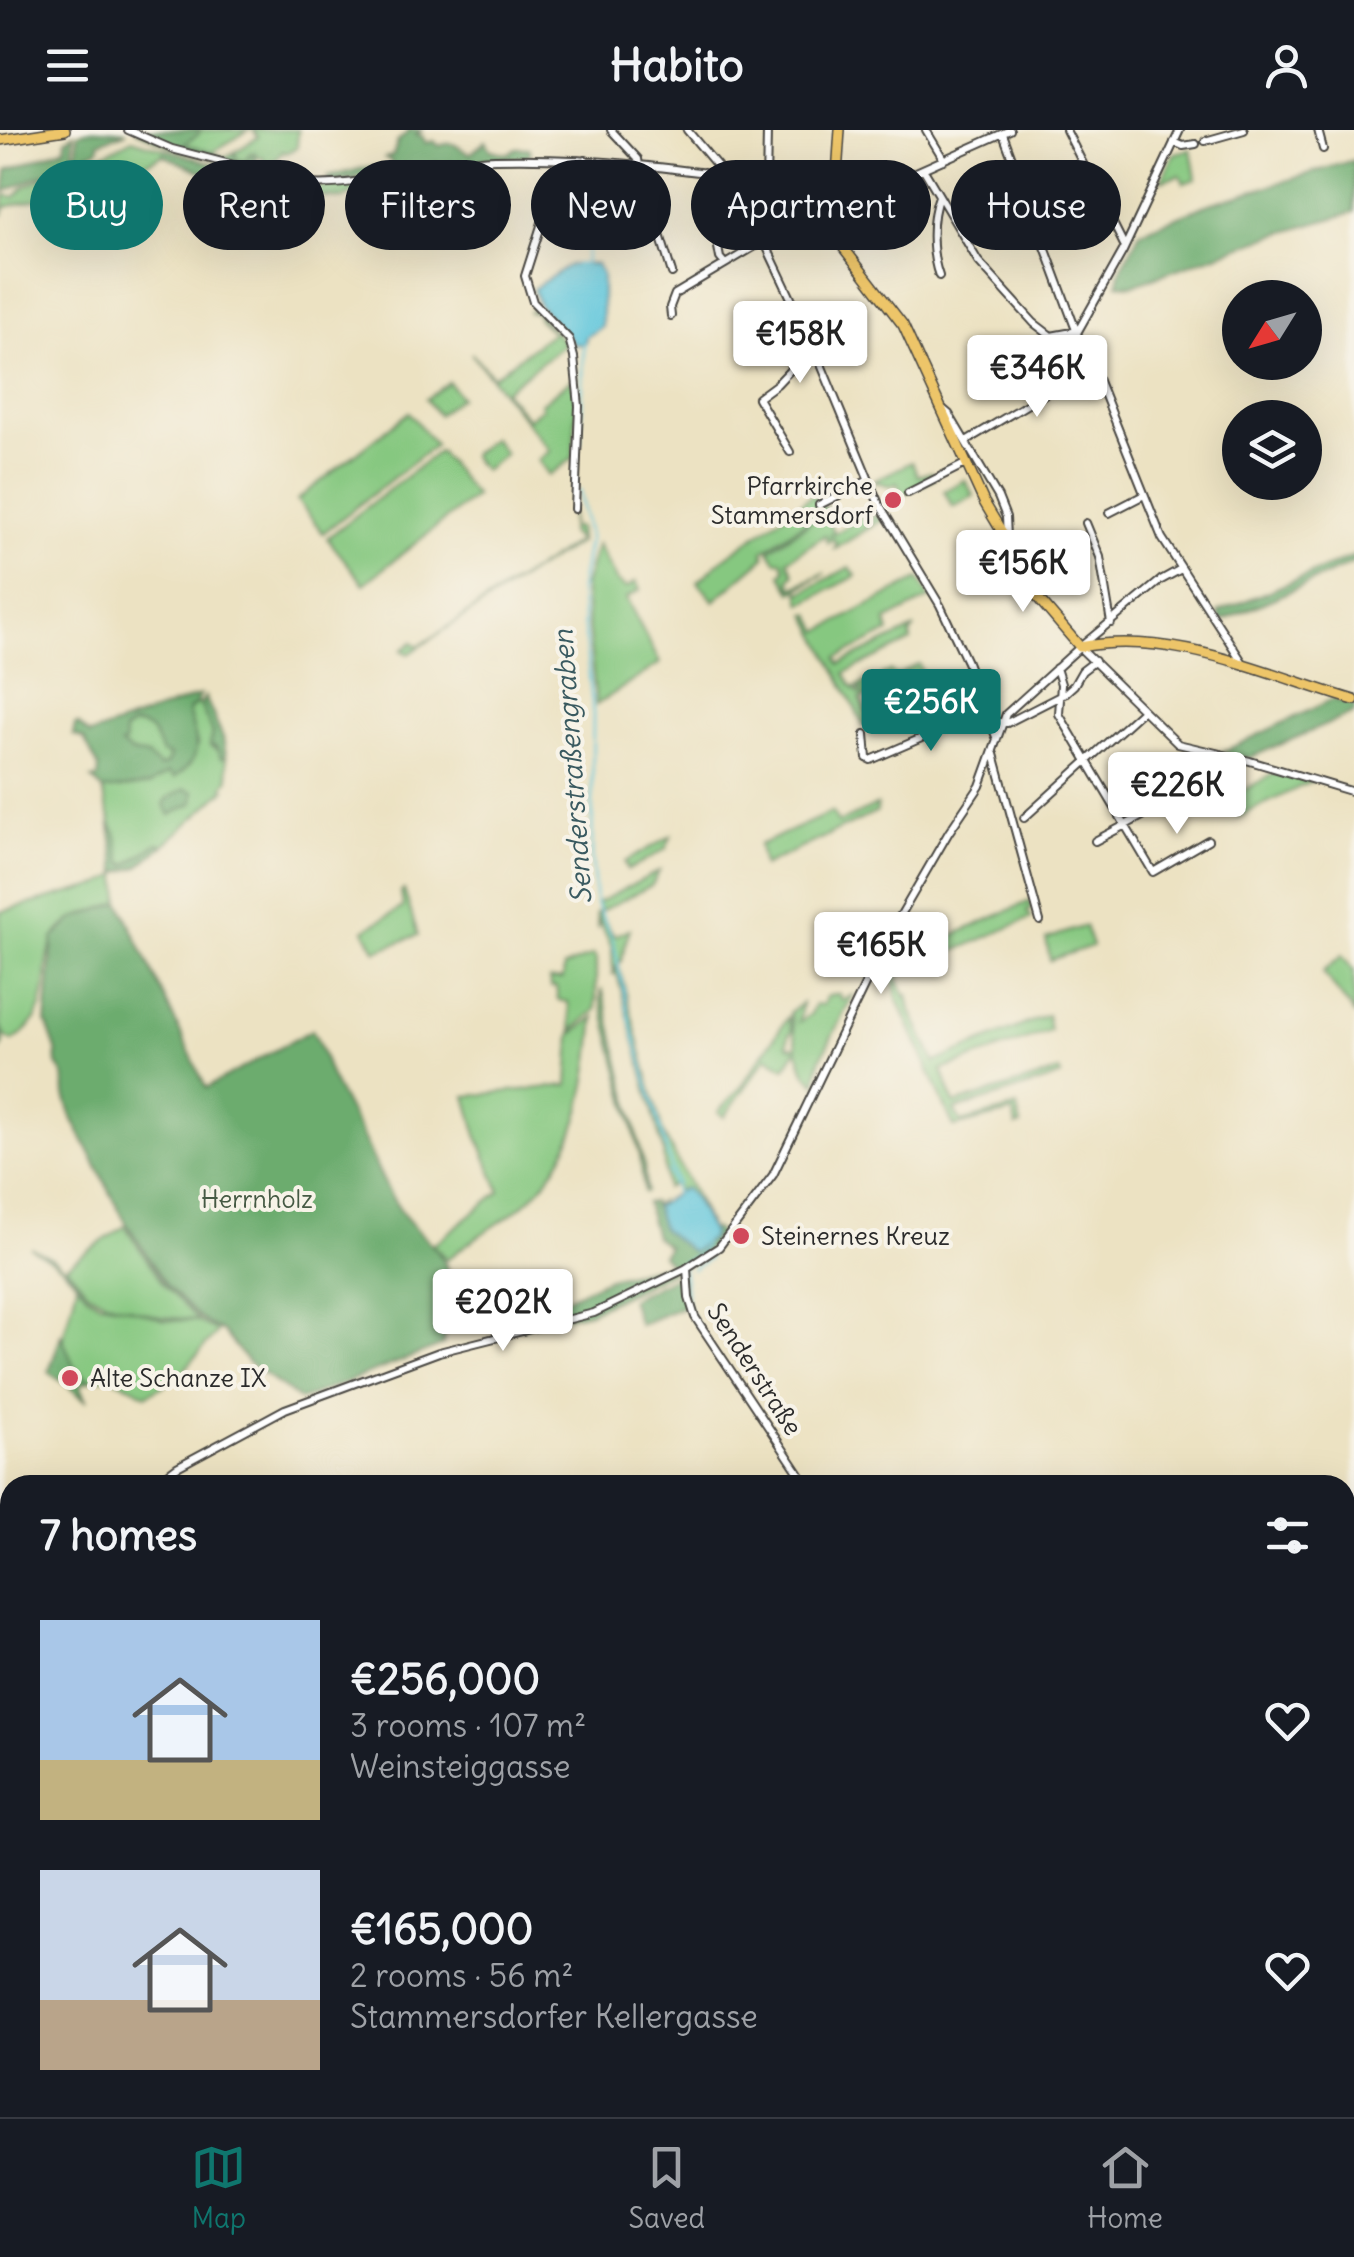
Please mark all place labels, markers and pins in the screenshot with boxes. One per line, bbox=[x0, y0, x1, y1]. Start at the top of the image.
pin: €158K bbox=[730, 301, 870, 386]
pin: €346K bbox=[967, 335, 1107, 420]
place label: Pfarrkirche Stammersdorf bbox=[711, 470, 874, 531]
marker: Pfarrkirche Stammersdorf bbox=[882, 489, 904, 511]
pin: €156K bbox=[953, 530, 1093, 615]
pin: €256K bbox=[861, 669, 1001, 754]
pin: €226K bbox=[1107, 752, 1247, 837]
pin: €165K bbox=[811, 912, 951, 997]
place label: Steinernes Kreuz bbox=[761, 1220, 950, 1252]
marker: Steinernes Kreuz bbox=[730, 1225, 752, 1247]
pin: €202K bbox=[433, 1269, 573, 1354]
place label: Alte Schanze IX bbox=[90, 1362, 267, 1394]
marker: Alte Schanze IX bbox=[59, 1367, 81, 1389]

